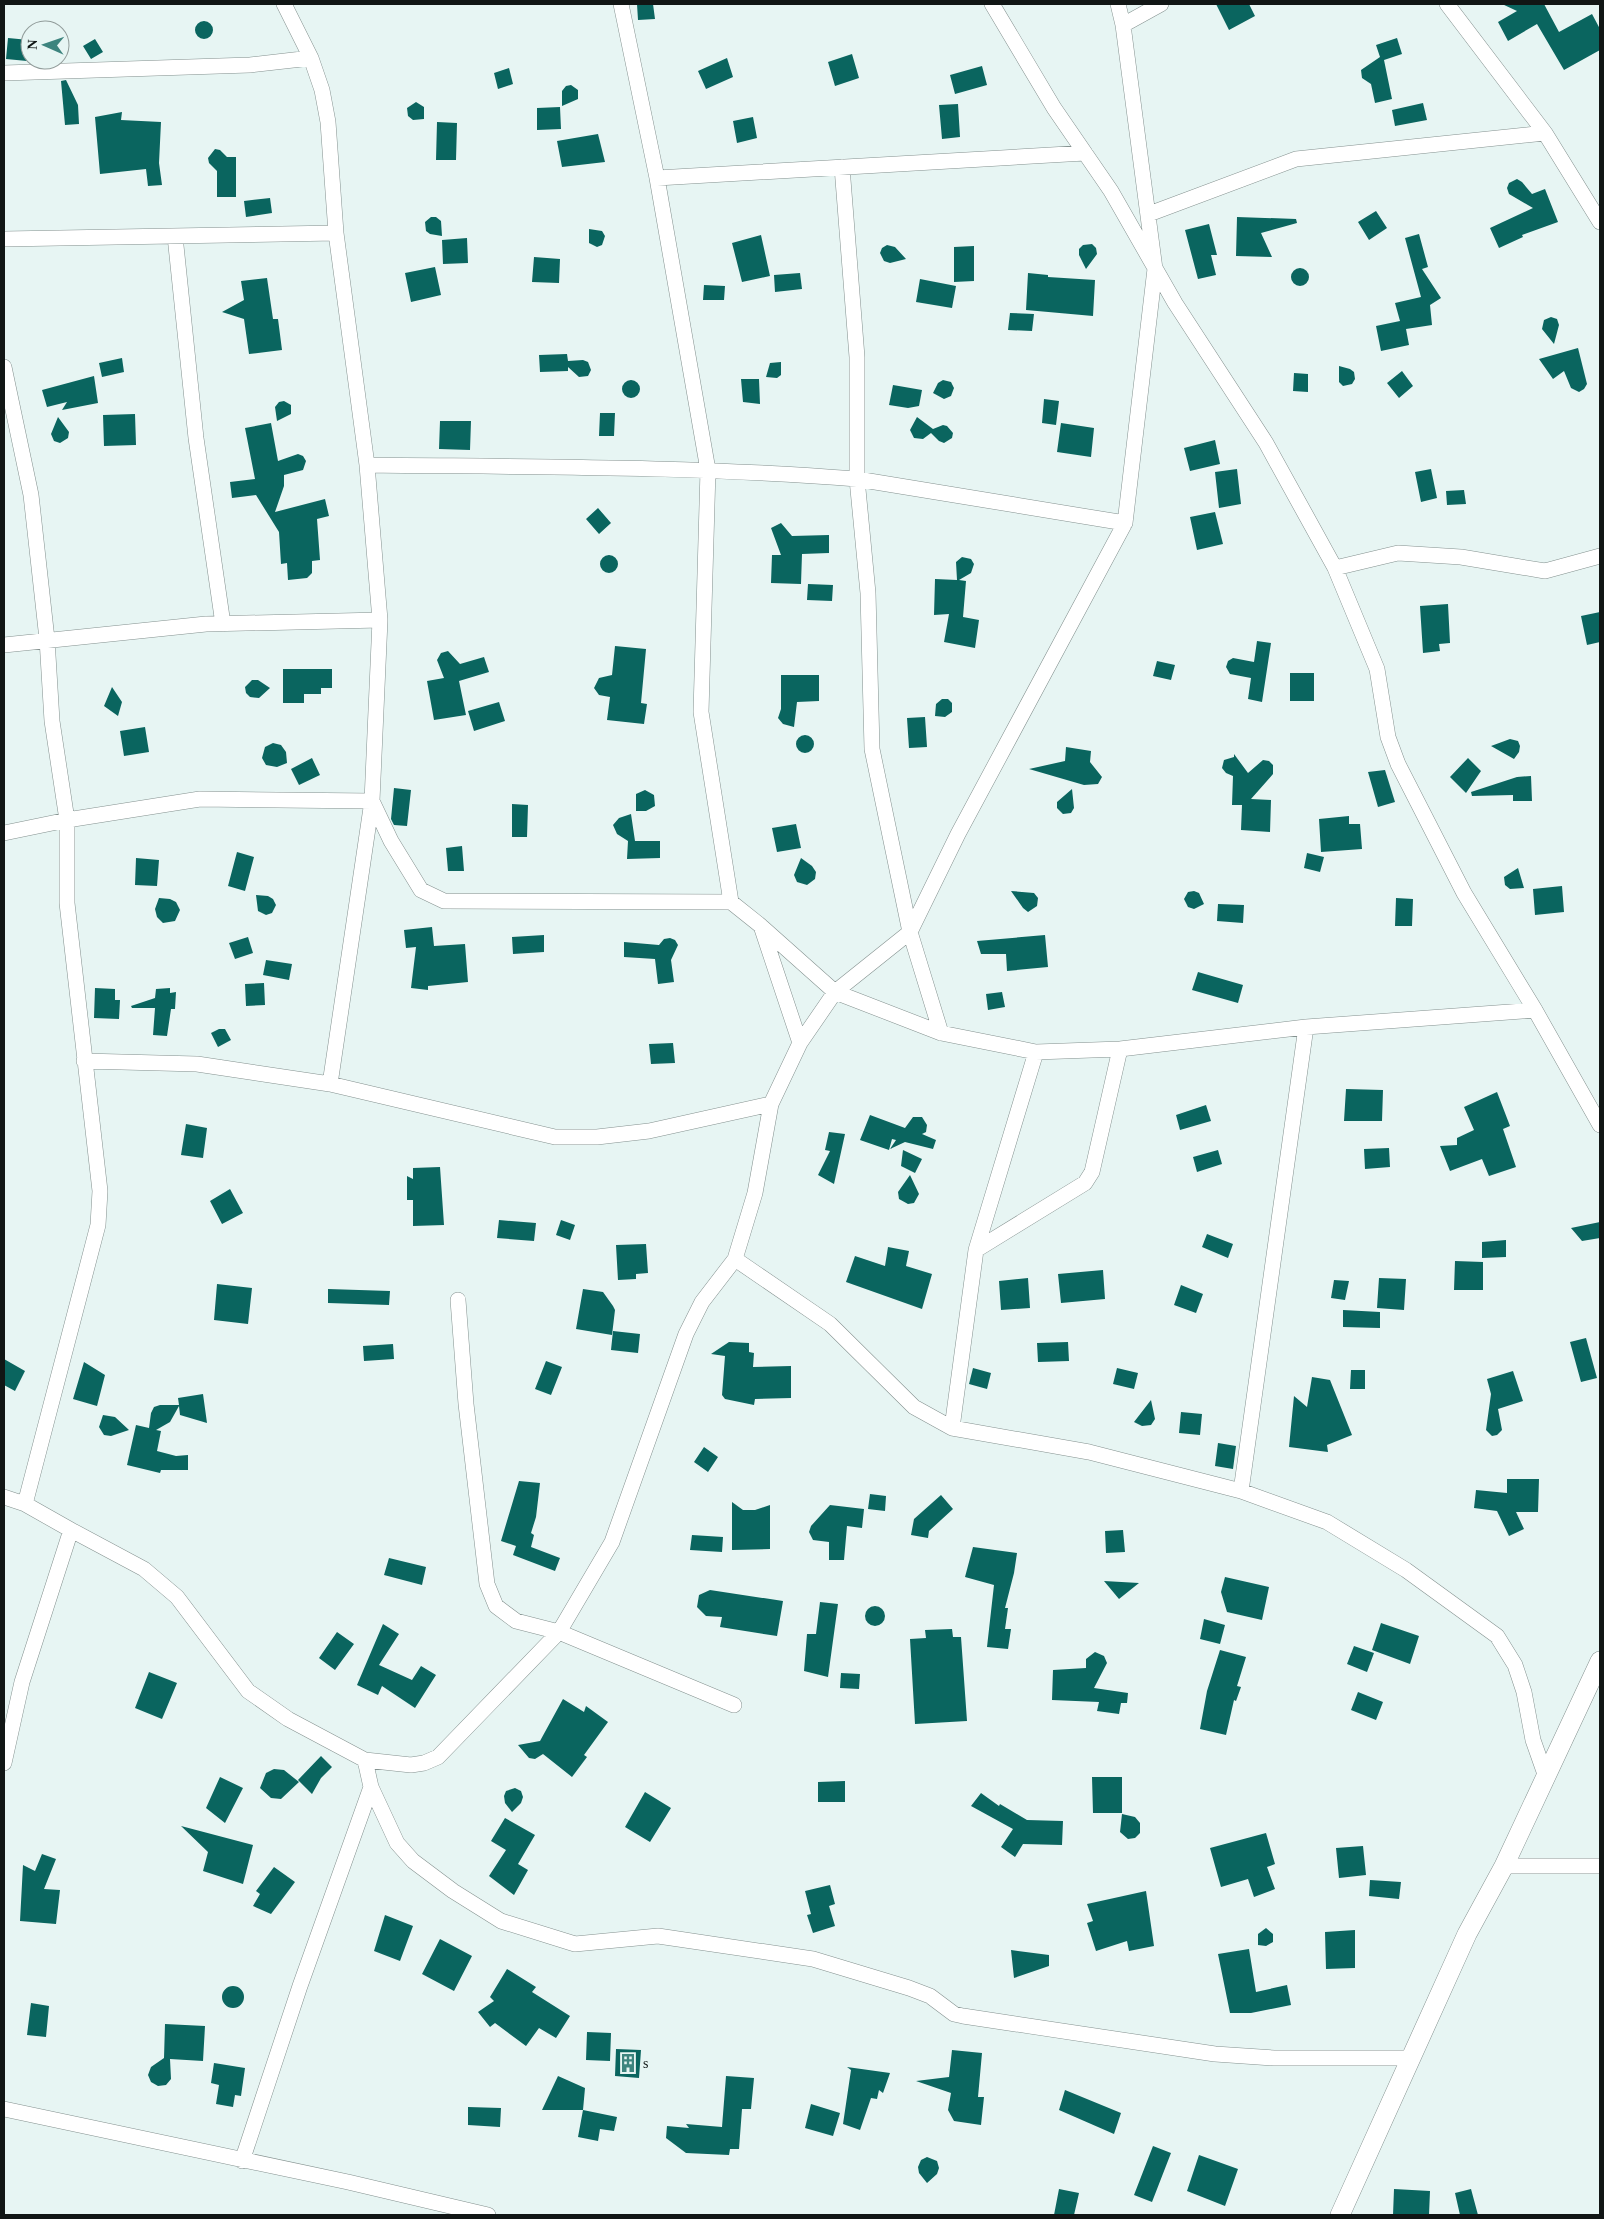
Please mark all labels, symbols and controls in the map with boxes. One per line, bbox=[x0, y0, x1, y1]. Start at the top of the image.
north arrow bbox=[20, 20, 70, 70]
text: N bbox=[25, 39, 40, 50]
building icon: s bbox=[617, 2052, 639, 2074]
place label: s bbox=[643, 2056, 648, 2071]

